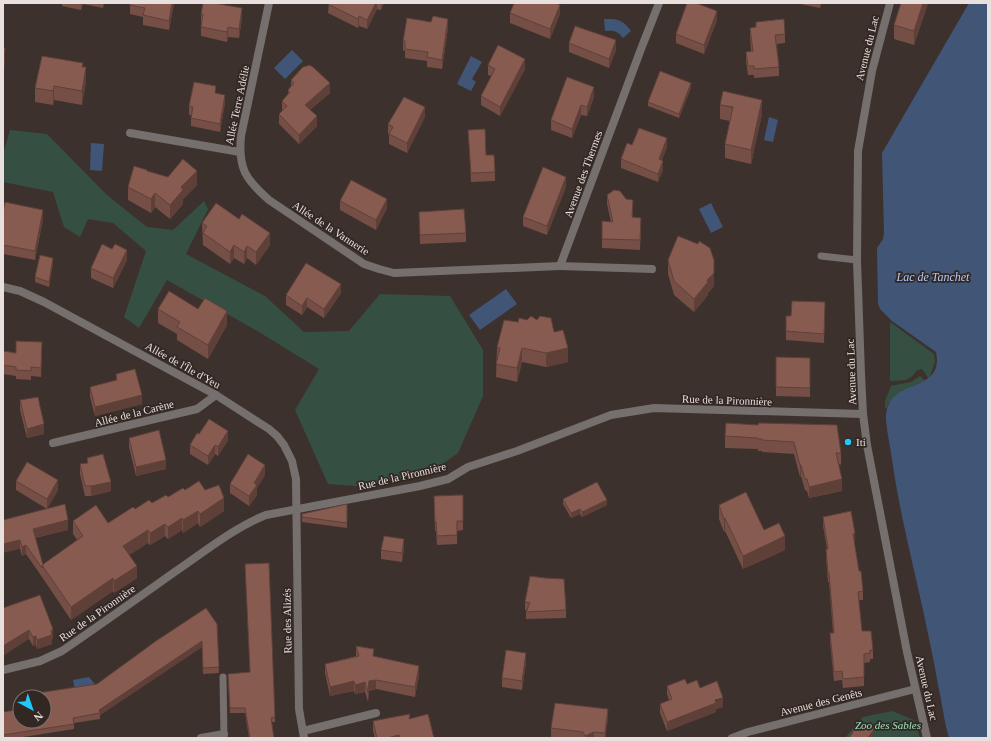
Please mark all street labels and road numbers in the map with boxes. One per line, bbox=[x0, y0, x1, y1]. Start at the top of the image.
street label: Avenue du Lac bbox=[853, 14, 881, 82]
street label: Allée Terre Adélie bbox=[223, 64, 251, 146]
street label: Avenue des Thermes bbox=[562, 129, 604, 219]
street label: Allée de la Vannerie bbox=[290, 199, 372, 257]
street label: Allée de l'Île d'Yeu bbox=[143, 339, 223, 391]
street label: Avenue du Lac bbox=[844, 339, 858, 405]
street label: Rue de la Pironnière bbox=[682, 392, 772, 408]
street label: Allée de la Carène bbox=[93, 397, 175, 429]
street label: Rue de la Pironnière bbox=[357, 460, 447, 492]
street label: Rue de la Pironnière bbox=[57, 582, 137, 644]
street label: Rue des Alizés bbox=[280, 588, 294, 654]
street label: Avenue du Lac bbox=[914, 654, 940, 722]
street label: Avenue des Genêts bbox=[779, 686, 863, 718]

